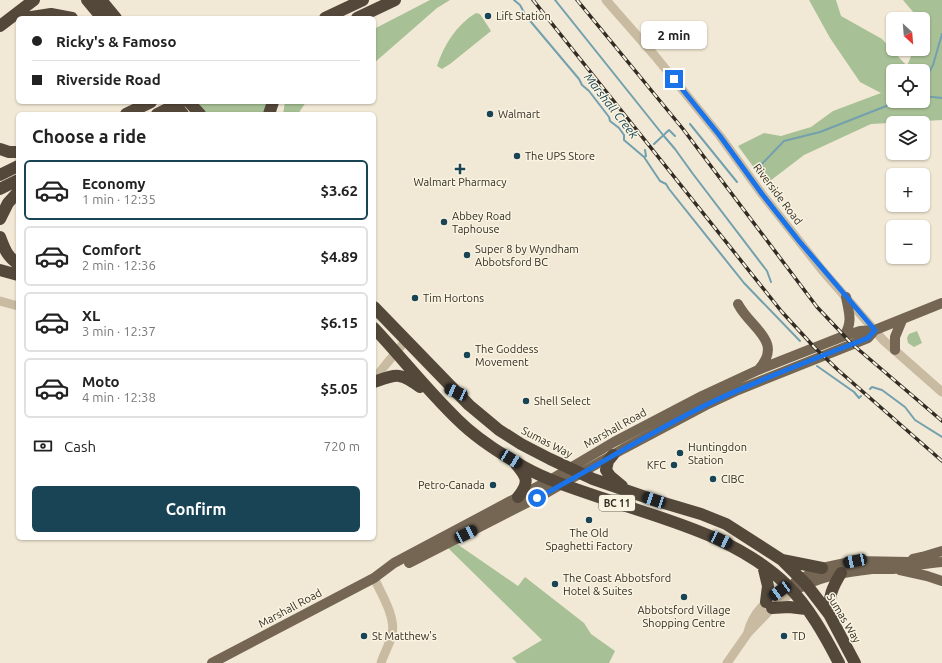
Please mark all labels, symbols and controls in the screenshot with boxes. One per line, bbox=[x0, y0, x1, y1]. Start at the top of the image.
place label: Lift Station bbox=[496, 10, 551, 22]
marker: Lift Station bbox=[483, 11, 493, 21]
north arrow bbox=[886, 12, 930, 56]
map controls bbox=[886, 12, 930, 264]
callout: 2 min bbox=[641, 21, 707, 49]
text: 2 min bbox=[658, 28, 690, 42]
text: Ricky's & Famoso bbox=[56, 33, 176, 50]
button: locate bbox=[886, 64, 930, 108]
water label: Marshall Creek bbox=[582, 70, 641, 142]
route end bbox=[665, 70, 683, 88]
text: Riverside Road bbox=[56, 71, 161, 88]
place label: Walmart bbox=[498, 108, 541, 120]
marker: Walmart bbox=[485, 109, 495, 119]
button: layers bbox=[886, 116, 930, 160]
text: Choose a ride bbox=[32, 126, 146, 146]
place label: The UPS Store bbox=[525, 150, 595, 162]
marker: The UPS Store bbox=[512, 151, 522, 161]
street label: Riverside Road bbox=[751, 161, 805, 227]
marker: Walmart Pharmacy bbox=[455, 164, 465, 174]
button: + bbox=[886, 168, 930, 212]
icon: car bbox=[34, 172, 70, 208]
text: Economy bbox=[82, 175, 146, 192]
place label: Walmart Pharmacy bbox=[413, 176, 507, 188]
text: $3.62 bbox=[320, 182, 358, 199]
text: 1 min · 12:35 bbox=[82, 192, 156, 206]
place label: Abbey Road Taphouse bbox=[452, 210, 511, 235]
marker: Abbey Road Taphouse bbox=[439, 217, 449, 227]
button: − bbox=[886, 220, 930, 264]
icon: car bbox=[34, 238, 70, 274]
text: Comfort bbox=[82, 241, 141, 258]
place label: Super 8 by Wyndham Abbotsford BC bbox=[475, 243, 579, 268]
text: $4.89 bbox=[320, 248, 358, 265]
marker: Super 8 by Wyndham Abbotsford BC bbox=[462, 250, 472, 260]
text: 2 min · 12:36 bbox=[82, 258, 156, 272]
place label: Tim Hortons bbox=[423, 292, 484, 304]
marker: Tim Hortons bbox=[410, 293, 420, 303]
icon: car bbox=[34, 304, 70, 340]
text: XL bbox=[82, 307, 100, 324]
text: $6.15 bbox=[320, 314, 358, 331]
text: 3 min · 12:37 bbox=[82, 324, 156, 338]
place label: The Goddess Movement bbox=[475, 343, 538, 368]
marker: The Goddess Movement bbox=[462, 350, 472, 360]
icon: car bbox=[34, 370, 70, 406]
text: Moto bbox=[82, 373, 120, 390]
text: $5.05 bbox=[320, 380, 358, 397]
car bbox=[443, 382, 469, 402]
text: 4 min · 12:38 bbox=[82, 390, 156, 404]
place label: Shell Select bbox=[534, 395, 591, 407]
marker: Shell Select bbox=[521, 396, 531, 406]
street label: Marshall Road bbox=[582, 406, 648, 450]
street label: Sumas Way bbox=[520, 424, 575, 460]
icon: cash bbox=[32, 435, 54, 457]
text: Cash bbox=[64, 438, 96, 455]
text: 720 m bbox=[324, 439, 360, 453]
place label: Huntingdon Station bbox=[688, 441, 747, 466]
car bbox=[498, 448, 524, 470]
marker: Huntingdon Station bbox=[675, 448, 685, 458]
place label: KFC bbox=[647, 459, 666, 471]
marker: KFC bbox=[669, 460, 679, 470]
place label: CIBC bbox=[721, 473, 745, 485]
marker: CIBC bbox=[708, 474, 718, 484]
place label: Petro-Canada bbox=[418, 479, 485, 491]
marker: Petro-Canada bbox=[488, 480, 498, 490]
button: Confirm bbox=[32, 486, 360, 532]
route start bbox=[528, 489, 546, 507]
car bbox=[641, 490, 667, 510]
road number: BC 11 bbox=[599, 495, 635, 511]
marker: The Old Spaghetti Factory bbox=[584, 515, 594, 525]
car bbox=[453, 523, 479, 545]
place label: The Old Spaghetti Factory bbox=[546, 527, 633, 552]
car bbox=[708, 529, 734, 551]
car bbox=[842, 553, 868, 569]
place label: The Coast Abbotsford Hotel & Suites bbox=[563, 572, 671, 597]
marker: The Coast Abbotsford Hotel & Suites bbox=[550, 579, 560, 589]
car bbox=[767, 579, 793, 603]
street label: Marshall Road bbox=[256, 586, 324, 630]
street label: Sumas Way bbox=[825, 591, 864, 645]
marker: Abbotsford Village Shopping Centre bbox=[679, 592, 689, 602]
place label: Abbotsford Village Shopping Centre bbox=[637, 604, 731, 629]
place label: St Matthew's bbox=[372, 630, 437, 642]
place label: TD bbox=[792, 630, 806, 642]
marker: St Matthew's bbox=[359, 631, 369, 641]
marker: TD bbox=[779, 631, 789, 641]

